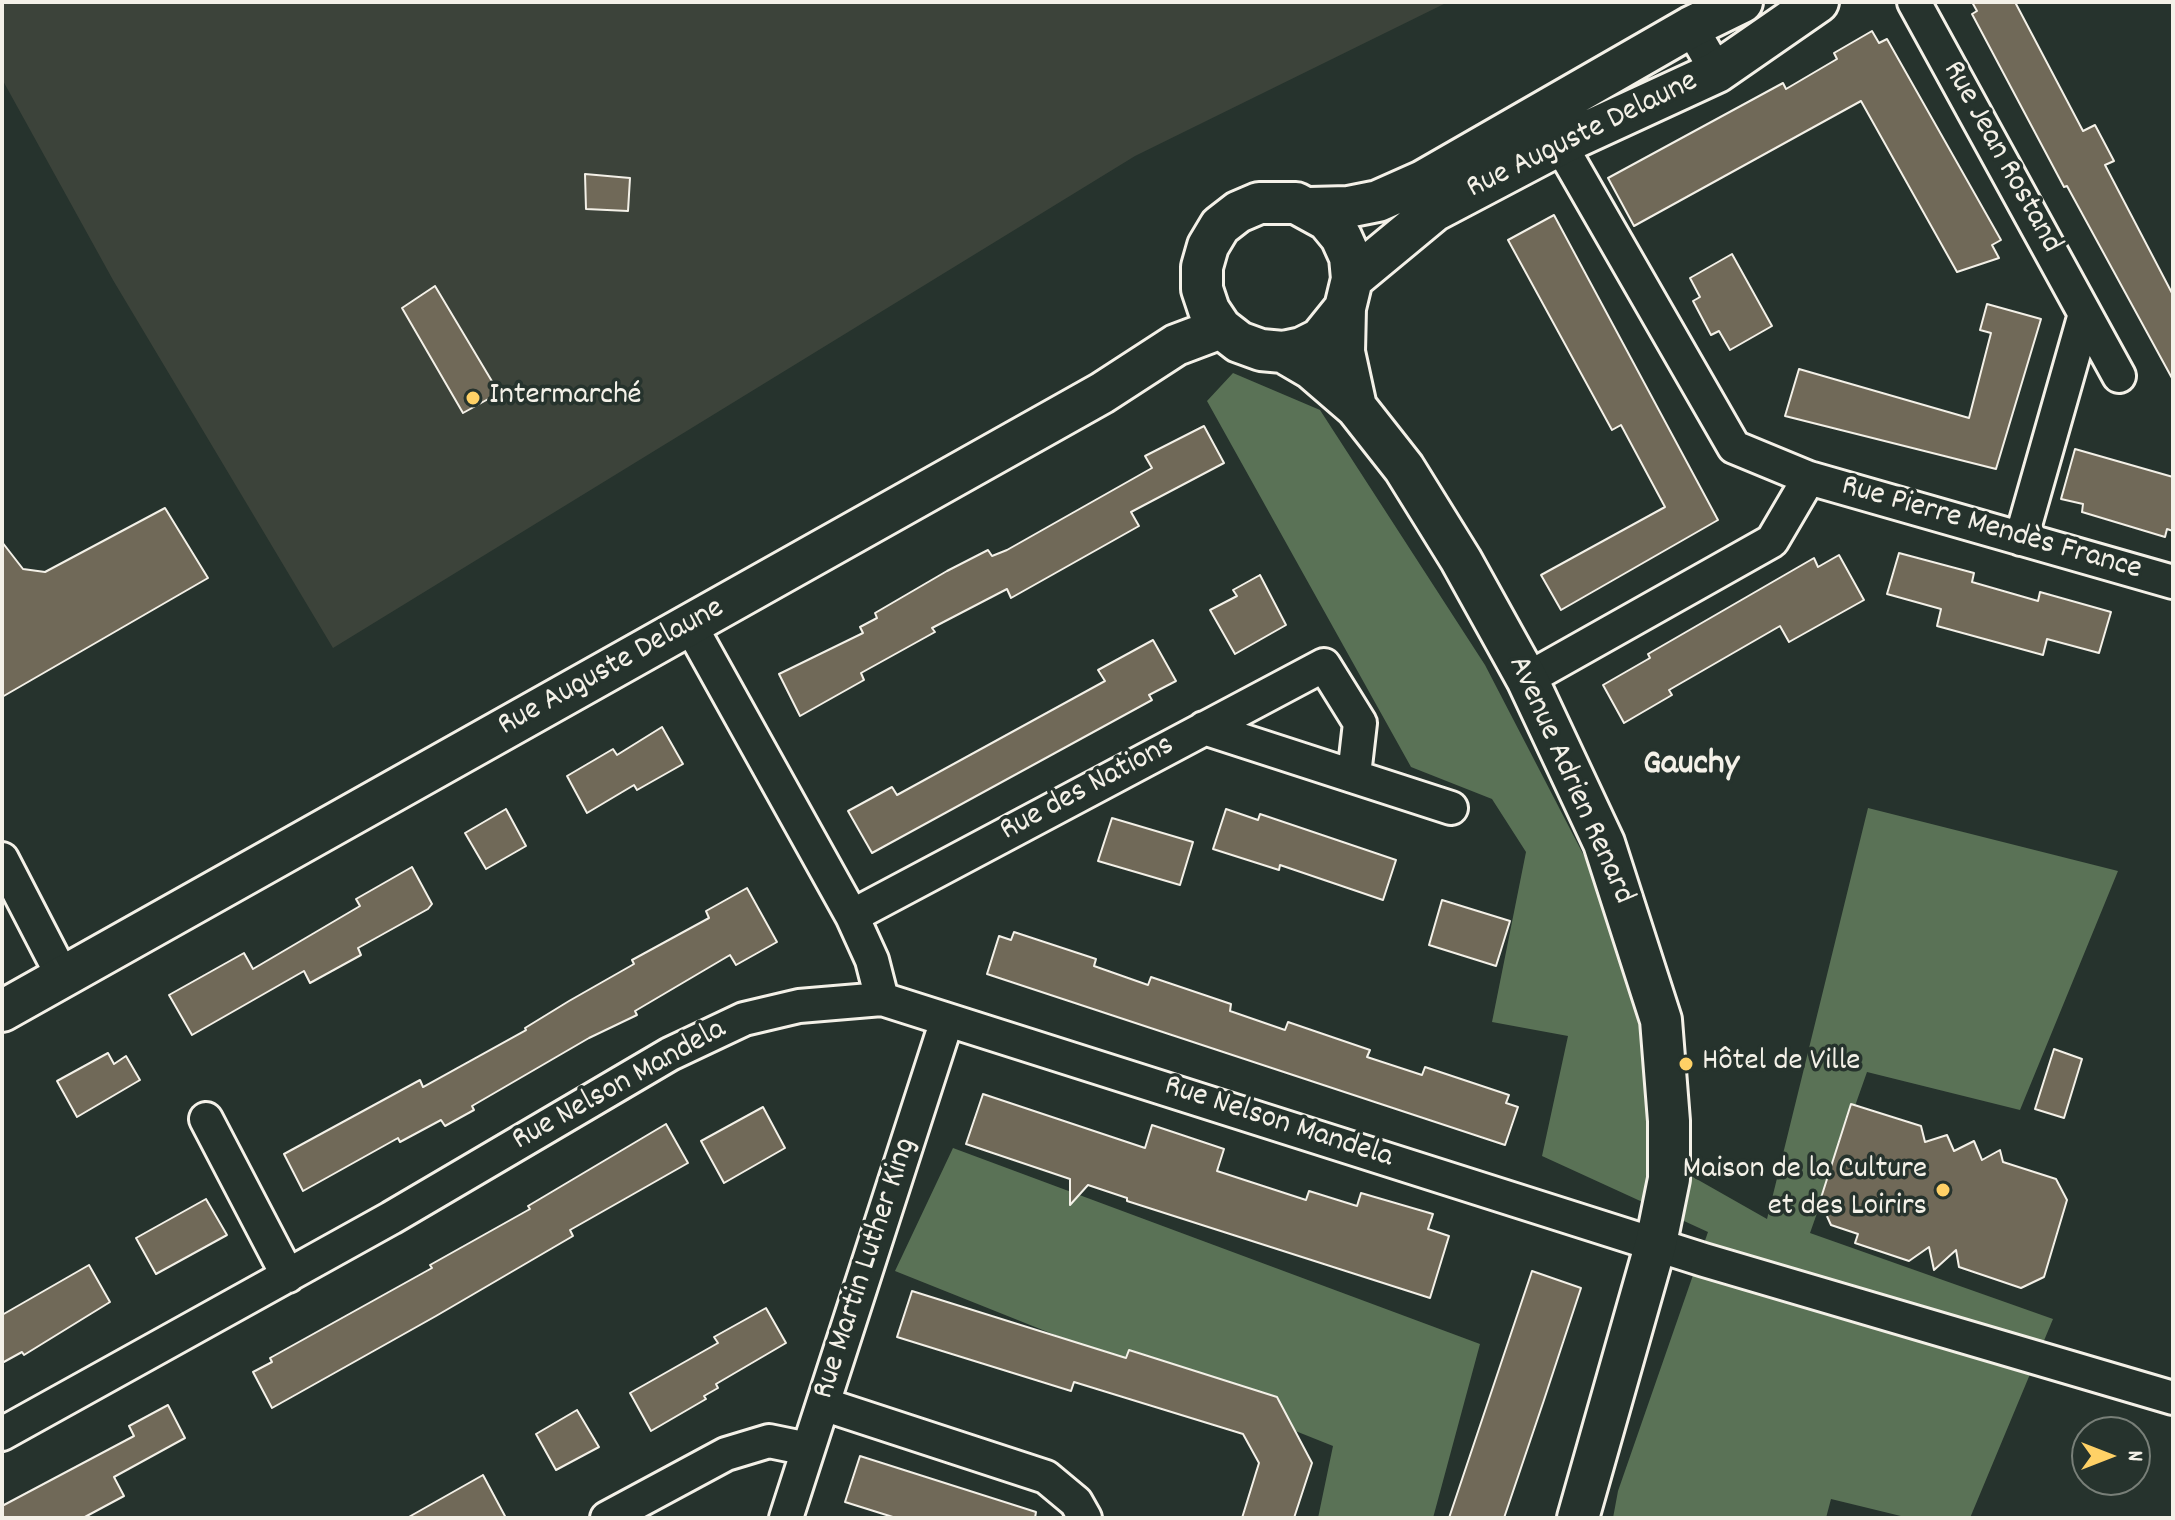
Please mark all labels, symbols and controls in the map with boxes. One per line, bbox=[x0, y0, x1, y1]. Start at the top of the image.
street label: Rue Jean Rostand bbox=[1931, 55, 2069, 261]
street label: Rue Auguste Delaune bbox=[1461, 64, 1705, 210]
place label: Intermarché bbox=[489, 379, 642, 417]
marker: Intermarché bbox=[464, 389, 482, 407]
street label: Rue Pierre Mendès France bbox=[1836, 469, 2146, 591]
street label: Rue Auguste Delaune bbox=[492, 591, 732, 747]
street label: Avenue Adrien Renard bbox=[1497, 651, 1641, 911]
street label: Rue des Nations bbox=[994, 728, 1182, 852]
district label: Gauchy bbox=[1643, 745, 1739, 789]
street label: Rue Nelson Mandela bbox=[506, 1012, 734, 1162]
place label: Hôtel de Ville bbox=[1702, 1045, 1860, 1083]
marker: Hôtel de Ville bbox=[1677, 1055, 1695, 1073]
street label: Rue Nelson Mandela bbox=[1159, 1069, 1397, 1179]
street label: Rue Martin Luther King bbox=[807, 1134, 927, 1404]
place label: Maison de la Culture et des Loirirs bbox=[1682, 1153, 1927, 1228]
marker: Maison de la Culture et des Loirirs bbox=[1934, 1181, 1952, 1199]
north arrow bbox=[2071, 1416, 2151, 1496]
text: N bbox=[2118, 1451, 2149, 1461]

